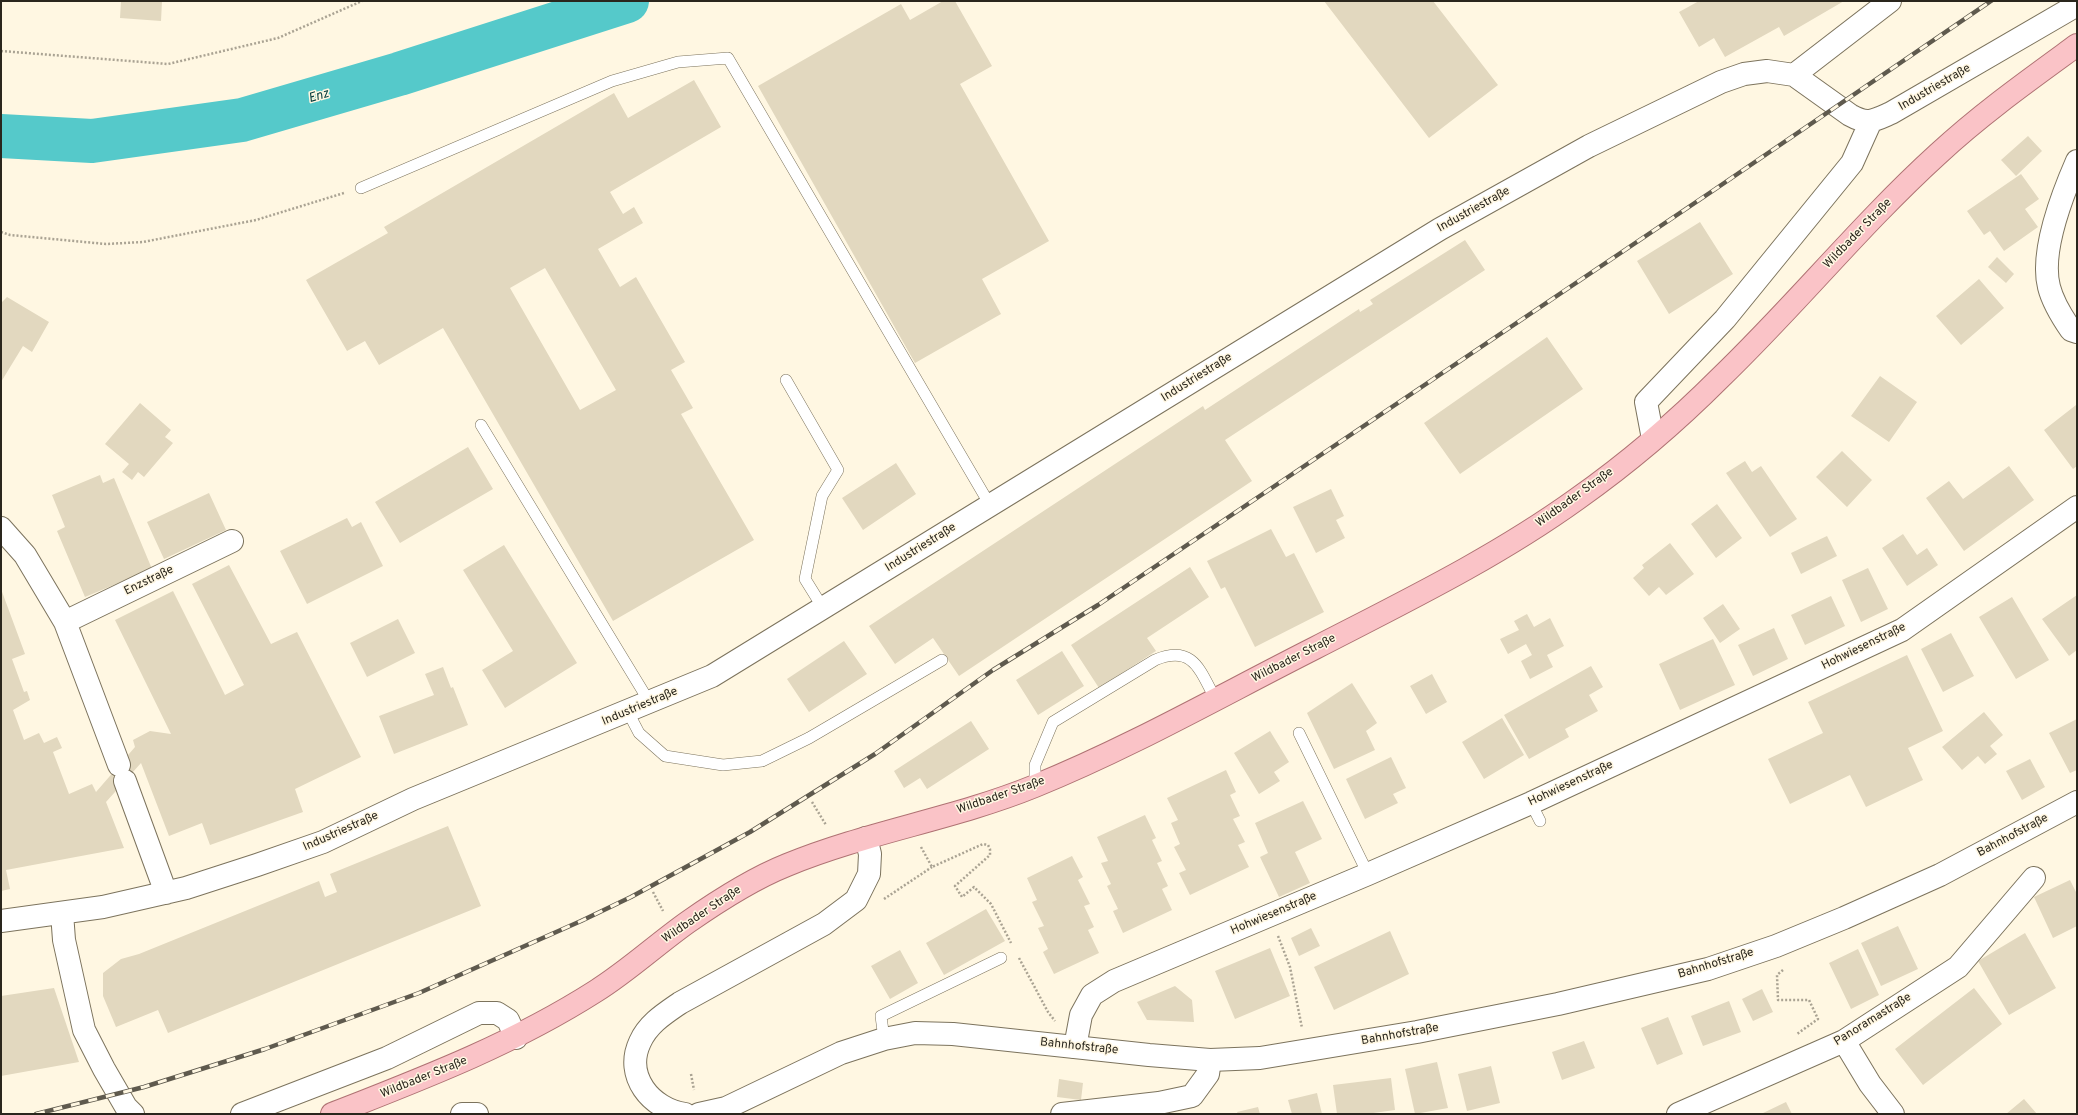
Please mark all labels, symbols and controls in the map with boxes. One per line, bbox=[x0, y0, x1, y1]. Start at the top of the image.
street label: Industriestraße bbox=[1896, 62, 1974, 114]
water label: Enz bbox=[307, 87, 331, 107]
street label: Industriestraße bbox=[1435, 184, 1513, 236]
street label: Wildbader Straße bbox=[1821, 196, 1895, 272]
street label: Industriestraße bbox=[1159, 350, 1235, 406]
street label: Wildbader Straße bbox=[1533, 465, 1617, 531]
street label: Industriestraße bbox=[883, 520, 959, 576]
street label: Enzstraße bbox=[122, 563, 176, 599]
street label: Hohwiesenstraße bbox=[1820, 620, 1908, 674]
street label: Wildbader Straße bbox=[1250, 632, 1338, 686]
street label: Industriestraße bbox=[600, 685, 680, 729]
street label: Hohwiesenstraße bbox=[1526, 758, 1616, 810]
street label: Wildbader Straße bbox=[955, 774, 1047, 818]
street label: Industriestraße bbox=[301, 809, 381, 855]
street label: Bahnhofstraße bbox=[1975, 811, 2051, 861]
street label: Wildbader Straße bbox=[660, 883, 744, 947]
street label: Hohwiesenstraße bbox=[1229, 889, 1319, 939]
street label: Bahnhofstraße bbox=[1676, 946, 1756, 982]
street label: Panoramastraße bbox=[1832, 991, 1914, 1049]
street label: Bahnhofstraße bbox=[1360, 1021, 1440, 1049]
street label: Bahnhofstraße bbox=[1039, 1036, 1119, 1058]
street label: Wildbader Straße bbox=[379, 1054, 469, 1102]

